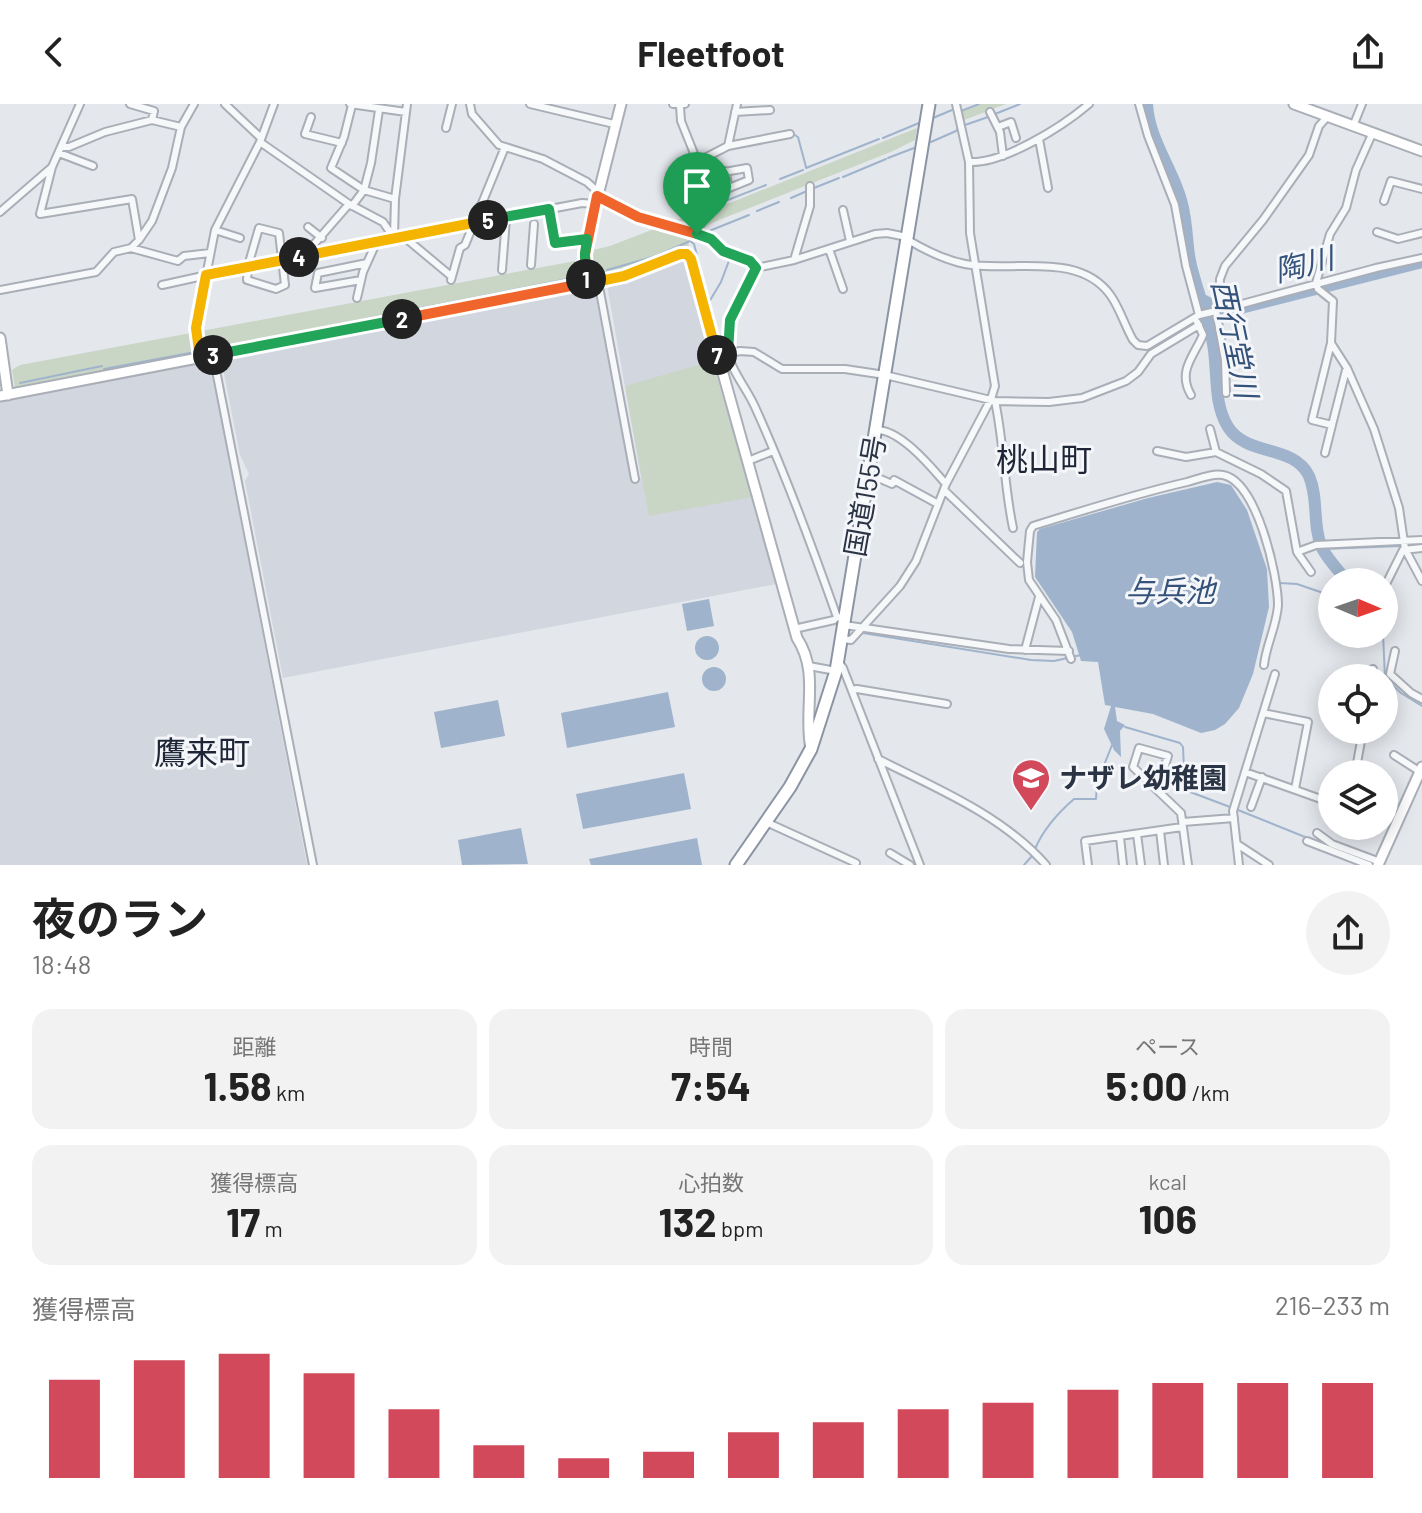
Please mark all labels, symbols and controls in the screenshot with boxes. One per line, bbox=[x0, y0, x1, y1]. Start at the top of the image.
icon: back bbox=[32, 30, 76, 74]
icon: share bbox=[1346, 30, 1390, 74]
text: Fleetfoot bbox=[637, 31, 785, 74]
pin bbox=[663, 152, 731, 234]
icon: arrive bbox=[675, 164, 719, 208]
pin: 5 bbox=[468, 200, 508, 240]
text: 5 bbox=[482, 207, 494, 233]
pin: 4 bbox=[279, 237, 319, 277]
water label: 陶川 bbox=[1270, 238, 1340, 288]
text: 4 bbox=[292, 244, 306, 270]
pin: 1 bbox=[566, 259, 606, 299]
text: 1 bbox=[582, 266, 590, 292]
water label: 西行堂川 bbox=[1206, 276, 1267, 404]
pin: 2 bbox=[382, 299, 422, 339]
text: 2 bbox=[396, 306, 408, 332]
pin: 3 bbox=[193, 335, 233, 375]
pin: 7 bbox=[697, 335, 737, 375]
text: 3 bbox=[207, 342, 219, 368]
text: 7 bbox=[712, 342, 722, 368]
street label: 国道155号 bbox=[837, 433, 891, 559]
district label: 桃山町 bbox=[996, 439, 1092, 477]
north arrow bbox=[1318, 568, 1398, 648]
map controls bbox=[1318, 568, 1398, 840]
water label: 与兵池 bbox=[1125, 572, 1218, 608]
button: locate bbox=[1318, 664, 1398, 744]
district label: 鷹来町 bbox=[154, 732, 250, 770]
school or university icon: ナザレ幼稚園 bbox=[1010, 757, 1052, 812]
place label: ナザレ幼稚園 bbox=[1059, 760, 1227, 794]
button: layers bbox=[1318, 760, 1398, 840]
text: 夜のラン bbox=[32, 891, 208, 944]
button: share bbox=[1306, 891, 1390, 975]
text: 18:48 bbox=[32, 948, 91, 979]
text: 距離 bbox=[232, 1033, 276, 1059]
text: 時間 bbox=[689, 1033, 733, 1059]
text: ペース bbox=[1135, 1033, 1200, 1059]
text: 1.58 bbox=[203, 1061, 272, 1109]
text: 7:54 bbox=[671, 1061, 751, 1109]
text: 5:00 bbox=[1106, 1061, 1187, 1109]
text: km bbox=[272, 1079, 305, 1105]
text: /km bbox=[1187, 1079, 1230, 1105]
text: kcal bbox=[1148, 1168, 1187, 1194]
text: 獲得標高 bbox=[210, 1169, 298, 1195]
text: 心拍数 bbox=[678, 1169, 744, 1195]
text: 106 bbox=[1138, 1194, 1197, 1242]
text: 17 bbox=[226, 1197, 260, 1245]
text: 132 bbox=[659, 1197, 717, 1245]
text: m bbox=[260, 1215, 283, 1241]
text: bpm bbox=[717, 1215, 763, 1241]
text: 216–233 m bbox=[1275, 1289, 1390, 1320]
text: 獲得標高 bbox=[32, 1293, 136, 1324]

